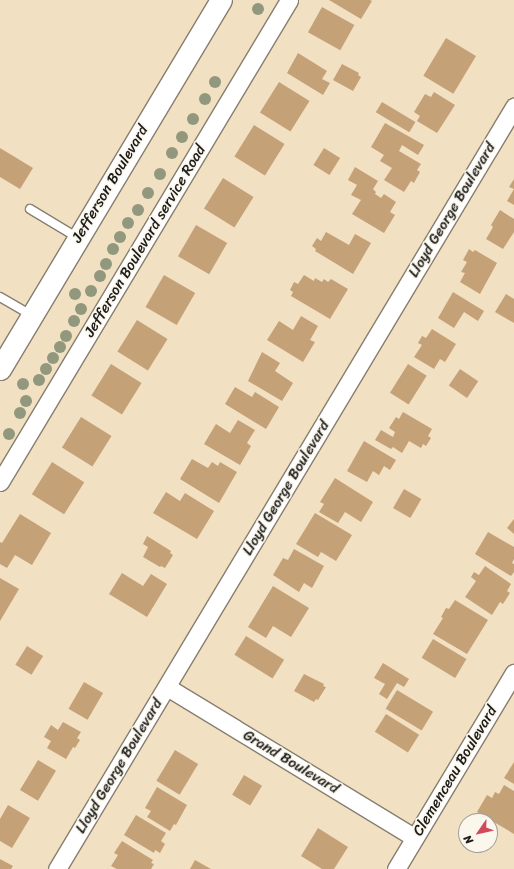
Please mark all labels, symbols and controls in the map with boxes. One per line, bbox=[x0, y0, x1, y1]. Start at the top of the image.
street label: Jefferson Boulevard bbox=[68, 122, 152, 246]
street label: Lloyd George Boulevard bbox=[405, 140, 499, 280]
street label: Jefferson Boulevard service Road bbox=[81, 142, 209, 340]
street label: Lloyd George Boulevard bbox=[239, 418, 333, 558]
street label: Lloyd George Boulevard bbox=[72, 696, 166, 836]
street label: Clemenceau Boulevard bbox=[409, 703, 501, 839]
street label: Grand Boulevard bbox=[240, 726, 342, 798]
north arrow bbox=[458, 813, 498, 853]
text: N bbox=[458, 831, 478, 848]

